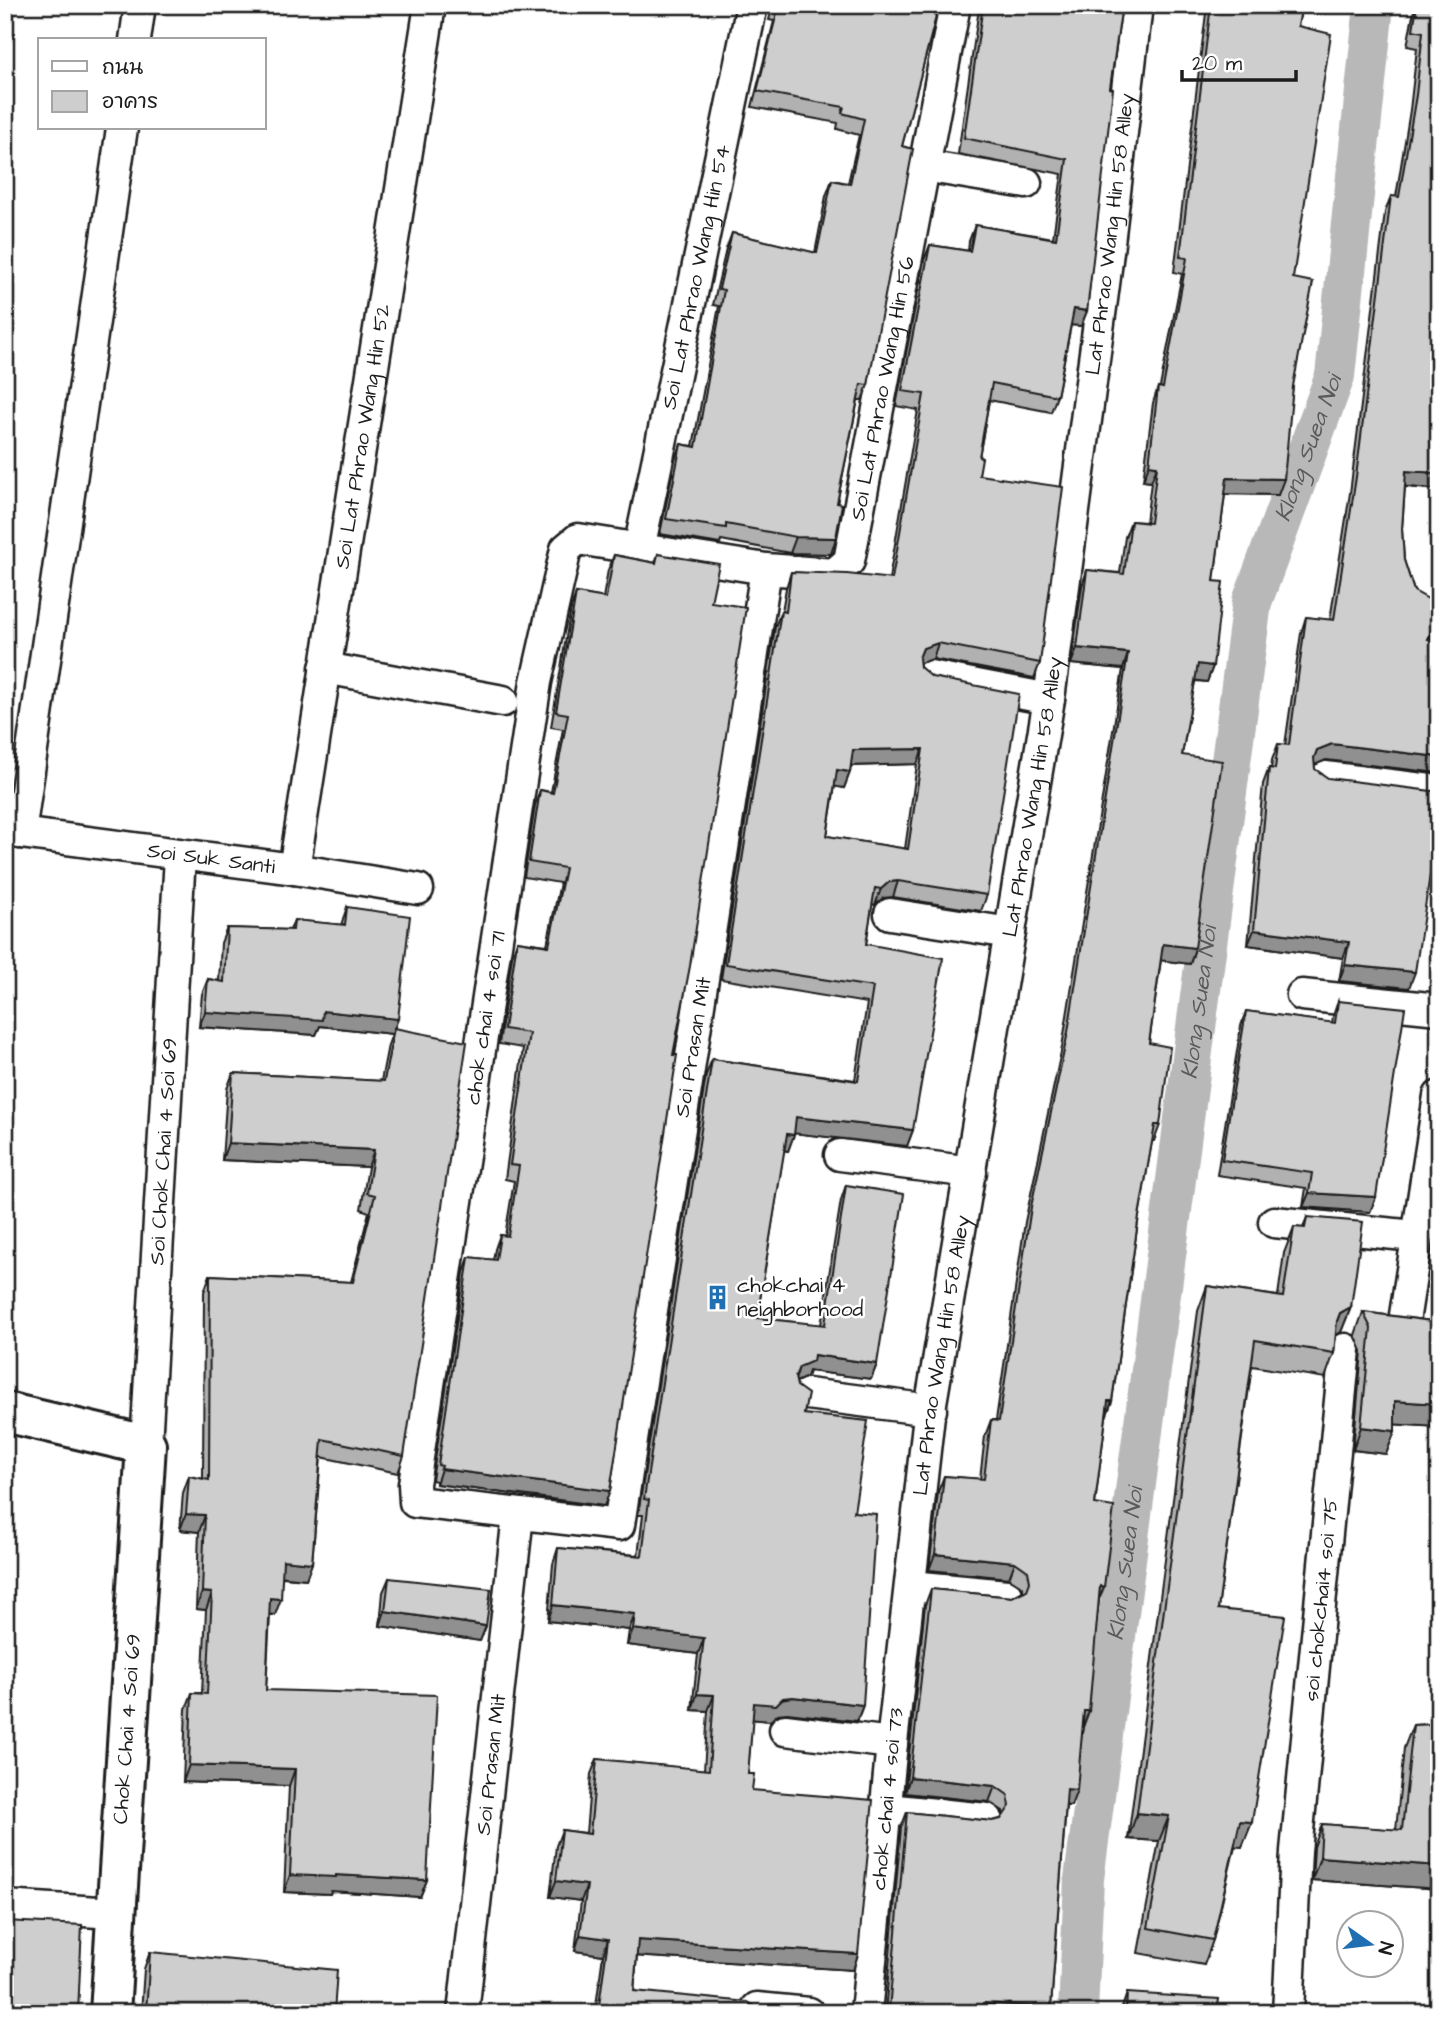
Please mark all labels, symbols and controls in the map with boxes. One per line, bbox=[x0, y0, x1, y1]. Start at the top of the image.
legend bbox=[38, 38, 266, 130]
scale bar bbox=[1182, 38, 1295, 82]
text: 20 m bbox=[1192, 49, 1243, 78]
text: ถนน bbox=[102, 53, 143, 82]
text: อาคาร bbox=[102, 87, 158, 116]
street label: Lat Phrao Wang Hin 58 Alley bbox=[1078, 91, 1143, 377]
street label: Soi Lat Phrao Wang Hin 54 bbox=[654, 142, 737, 412]
street label: Soi Lat Phrao Wang Hin 56 bbox=[843, 254, 921, 523]
street label: Soi Lat Phrao Wang Hin 52 bbox=[327, 302, 397, 571]
water label: Klong Suea Noi bbox=[1267, 368, 1351, 526]
street label: Lat Phrao Wang Hin 58 Alley bbox=[995, 655, 1071, 939]
street label: Soi Suk Santi bbox=[145, 835, 277, 881]
water label: Klong Suea Noi bbox=[1173, 922, 1226, 1081]
street label: chok chai 4 soi 71 bbox=[457, 929, 512, 1107]
street label: Soi Prasan Mit bbox=[668, 974, 718, 1119]
street label: Soi Chok Chai 4 Soi 69 bbox=[142, 1037, 184, 1266]
street label: Lat Phrao Wang Hin 58 Alley bbox=[906, 1213, 979, 1497]
place label: chokchai 4 neighborhood bbox=[737, 1271, 863, 1326]
building icon: chokchai 4 neighborhood bbox=[703, 1283, 731, 1311]
water label: Klong Suea Noi bbox=[1100, 1483, 1152, 1642]
street label: soi chokchai4 soi 75 bbox=[1296, 1496, 1345, 1703]
street label: Chok Chai 4 Soi 69 bbox=[106, 1633, 148, 1825]
street label: Soi Prasan Mit bbox=[468, 1692, 513, 1837]
street label: chok chai 4 soi 73 bbox=[863, 1706, 910, 1892]
north arrow bbox=[1336, 1910, 1406, 1980]
text: N bbox=[1370, 1939, 1400, 1957]

